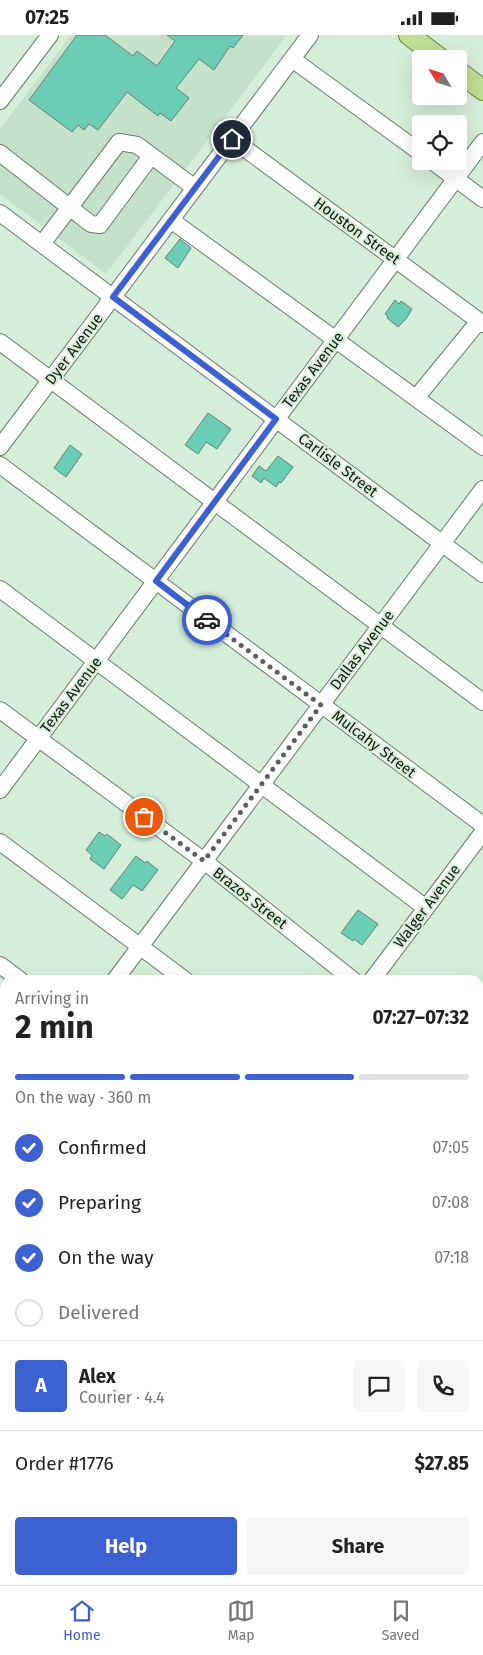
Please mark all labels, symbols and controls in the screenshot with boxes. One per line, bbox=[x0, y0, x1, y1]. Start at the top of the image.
text: 07:25 bbox=[25, 6, 69, 29]
north arrow bbox=[412, 50, 468, 105]
map controls bbox=[412, 50, 467, 170]
button: locate bbox=[412, 115, 467, 170]
pin bbox=[211, 118, 253, 160]
icon: home bbox=[218, 125, 246, 153]
street label: Houston Street bbox=[310, 194, 404, 269]
street label: Dyer Avenue bbox=[41, 310, 107, 388]
street label: Texas Avenue bbox=[278, 328, 348, 412]
street label: Carlisle Street bbox=[295, 429, 382, 501]
courier bbox=[182, 595, 232, 645]
icon: car bbox=[193, 606, 221, 634]
street label: Dallas Avenue bbox=[326, 607, 398, 693]
street label: Texas Avenue bbox=[36, 653, 106, 737]
street label: Mulcahy Street bbox=[328, 707, 420, 782]
pin bbox=[123, 796, 165, 838]
icon: bag bbox=[130, 803, 158, 831]
street label: Walger Avenue bbox=[390, 861, 464, 951]
street label: Brazos Street bbox=[209, 863, 291, 933]
text: Arriving in bbox=[15, 989, 89, 1008]
text: 07:27–07:32 bbox=[372, 1006, 469, 1029]
text: 2 min bbox=[15, 1008, 94, 1046]
text: On the way · 360 m bbox=[15, 1088, 151, 1107]
icon: check bbox=[15, 1134, 43, 1162]
text: Confirmed bbox=[58, 1136, 147, 1159]
text: 07:05 bbox=[433, 1138, 469, 1157]
icon: check bbox=[15, 1189, 43, 1217]
text: Preparing bbox=[58, 1191, 141, 1214]
text: 07:08 bbox=[432, 1193, 469, 1212]
icon: check bbox=[15, 1244, 43, 1272]
text: On the way bbox=[58, 1246, 154, 1269]
text: 07:18 bbox=[434, 1248, 469, 1267]
text: Delivered bbox=[58, 1301, 140, 1324]
button: chat bbox=[353, 1360, 405, 1412]
button: phone bbox=[417, 1360, 469, 1412]
text: Alex bbox=[79, 1365, 116, 1388]
text: A bbox=[35, 1374, 47, 1397]
text: Courier · 4.4 bbox=[79, 1388, 165, 1407]
text: Order #1776 bbox=[15, 1452, 114, 1475]
text: $27.85 bbox=[414, 1452, 469, 1475]
button: Help bbox=[15, 1517, 237, 1575]
button: Share bbox=[247, 1517, 469, 1575]
tab: Home bbox=[63, 1597, 101, 1644]
tab: Map bbox=[227, 1597, 255, 1644]
tab: Saved bbox=[382, 1597, 420, 1644]

